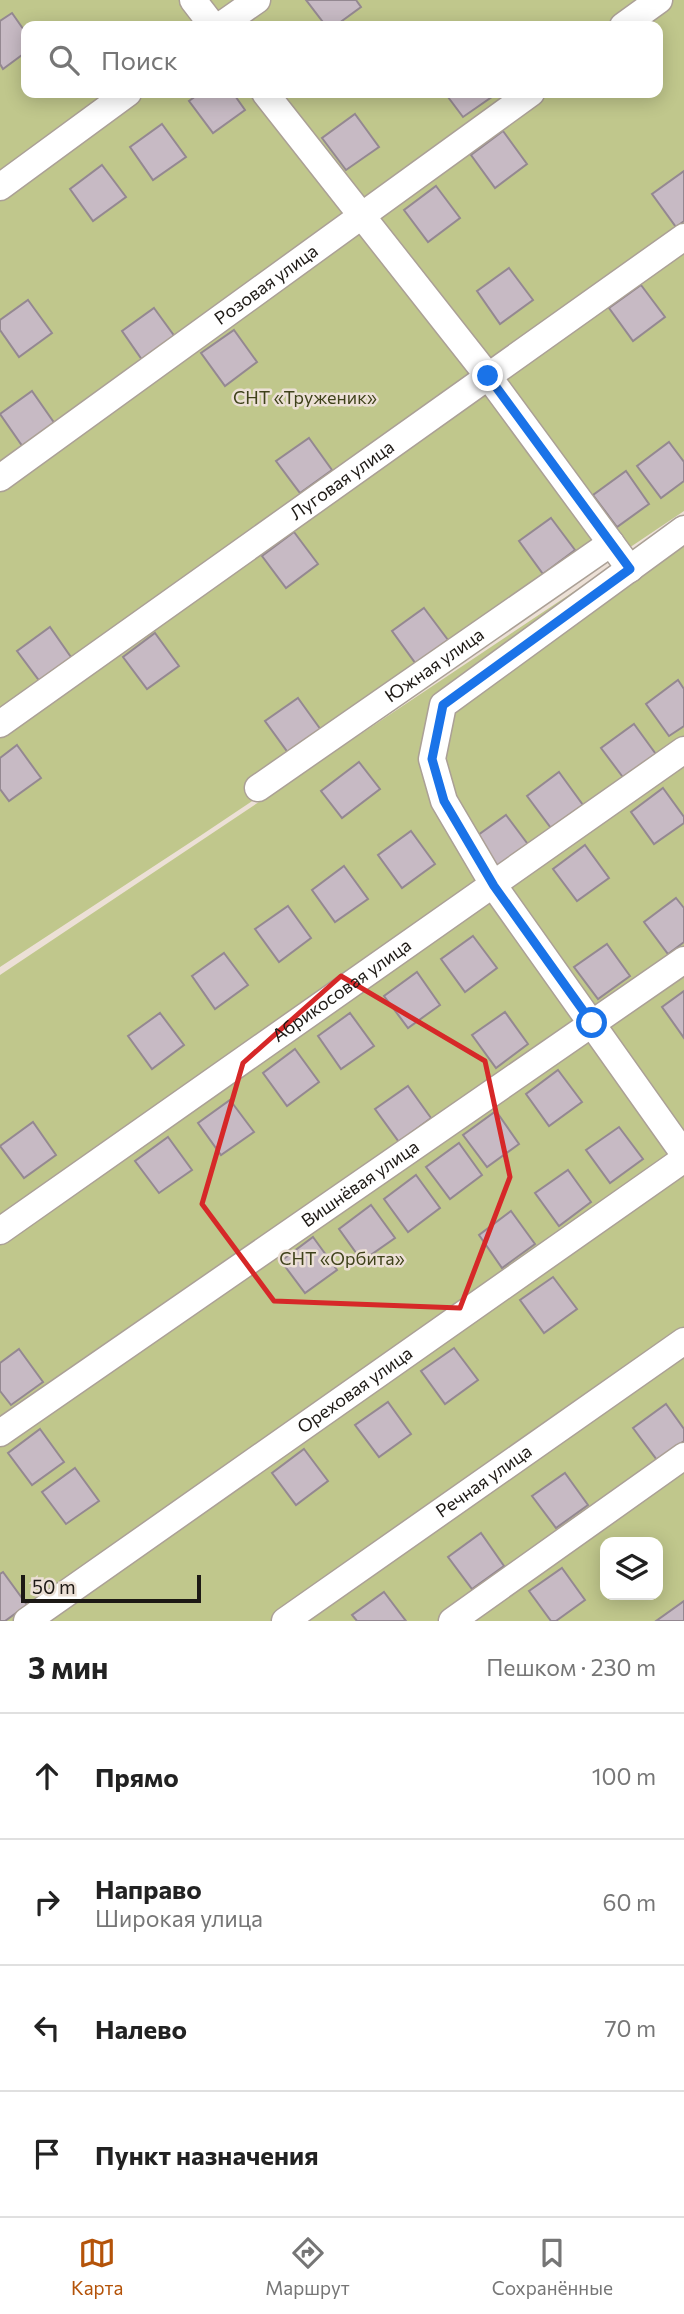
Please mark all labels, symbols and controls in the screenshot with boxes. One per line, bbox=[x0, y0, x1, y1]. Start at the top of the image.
search box bbox=[21, 21, 663, 98]
icon: search bbox=[45, 41, 83, 79]
text: Поиск bbox=[101, 44, 178, 75]
street label: Розовая улица bbox=[210, 239, 322, 329]
route end bbox=[472, 360, 503, 391]
park label: СНТ «Труженик» bbox=[233, 386, 377, 408]
street label: Луговая улица bbox=[285, 435, 398, 524]
street label: Южная улица bbox=[380, 623, 488, 707]
street label: Абрикосовая улица bbox=[268, 933, 415, 1046]
route start bbox=[576, 1007, 607, 1038]
street label: Вишнёвая улица bbox=[297, 1135, 423, 1231]
park label: СНТ «Орбита» bbox=[279, 1247, 405, 1269]
street label: Ореховая улица bbox=[293, 1341, 416, 1438]
street label: Речная улица bbox=[431, 1439, 535, 1522]
map controls bbox=[600, 1537, 663, 1600]
button: layers bbox=[600, 1537, 663, 1600]
scale bar bbox=[21, 1572, 201, 1604]
text: 50 m bbox=[32, 1575, 76, 1598]
text: 3 мин bbox=[28, 1648, 108, 1685]
text: Пешком · 230 m bbox=[486, 1653, 656, 1681]
icon: ahead bbox=[28, 1757, 66, 1795]
text: Прямо bbox=[95, 1761, 179, 1792]
text: 100 m bbox=[592, 1762, 656, 1790]
text: Направо bbox=[95, 1873, 202, 1904]
icon: right bbox=[28, 1883, 66, 1921]
text: 60 m bbox=[603, 1888, 656, 1916]
text: Широкая улица bbox=[95, 1904, 263, 1932]
icon: left bbox=[28, 2009, 66, 2047]
text: Налево bbox=[95, 2013, 187, 2044]
text: 70 m bbox=[604, 2014, 656, 2042]
icon: arrive bbox=[28, 2135, 66, 2173]
text: Пункт назначения bbox=[95, 2139, 319, 2170]
tab: Карта bbox=[71, 2234, 123, 2299]
tab: Маршрут bbox=[265, 2234, 350, 2299]
tab: Сохранённые bbox=[492, 2234, 613, 2299]

